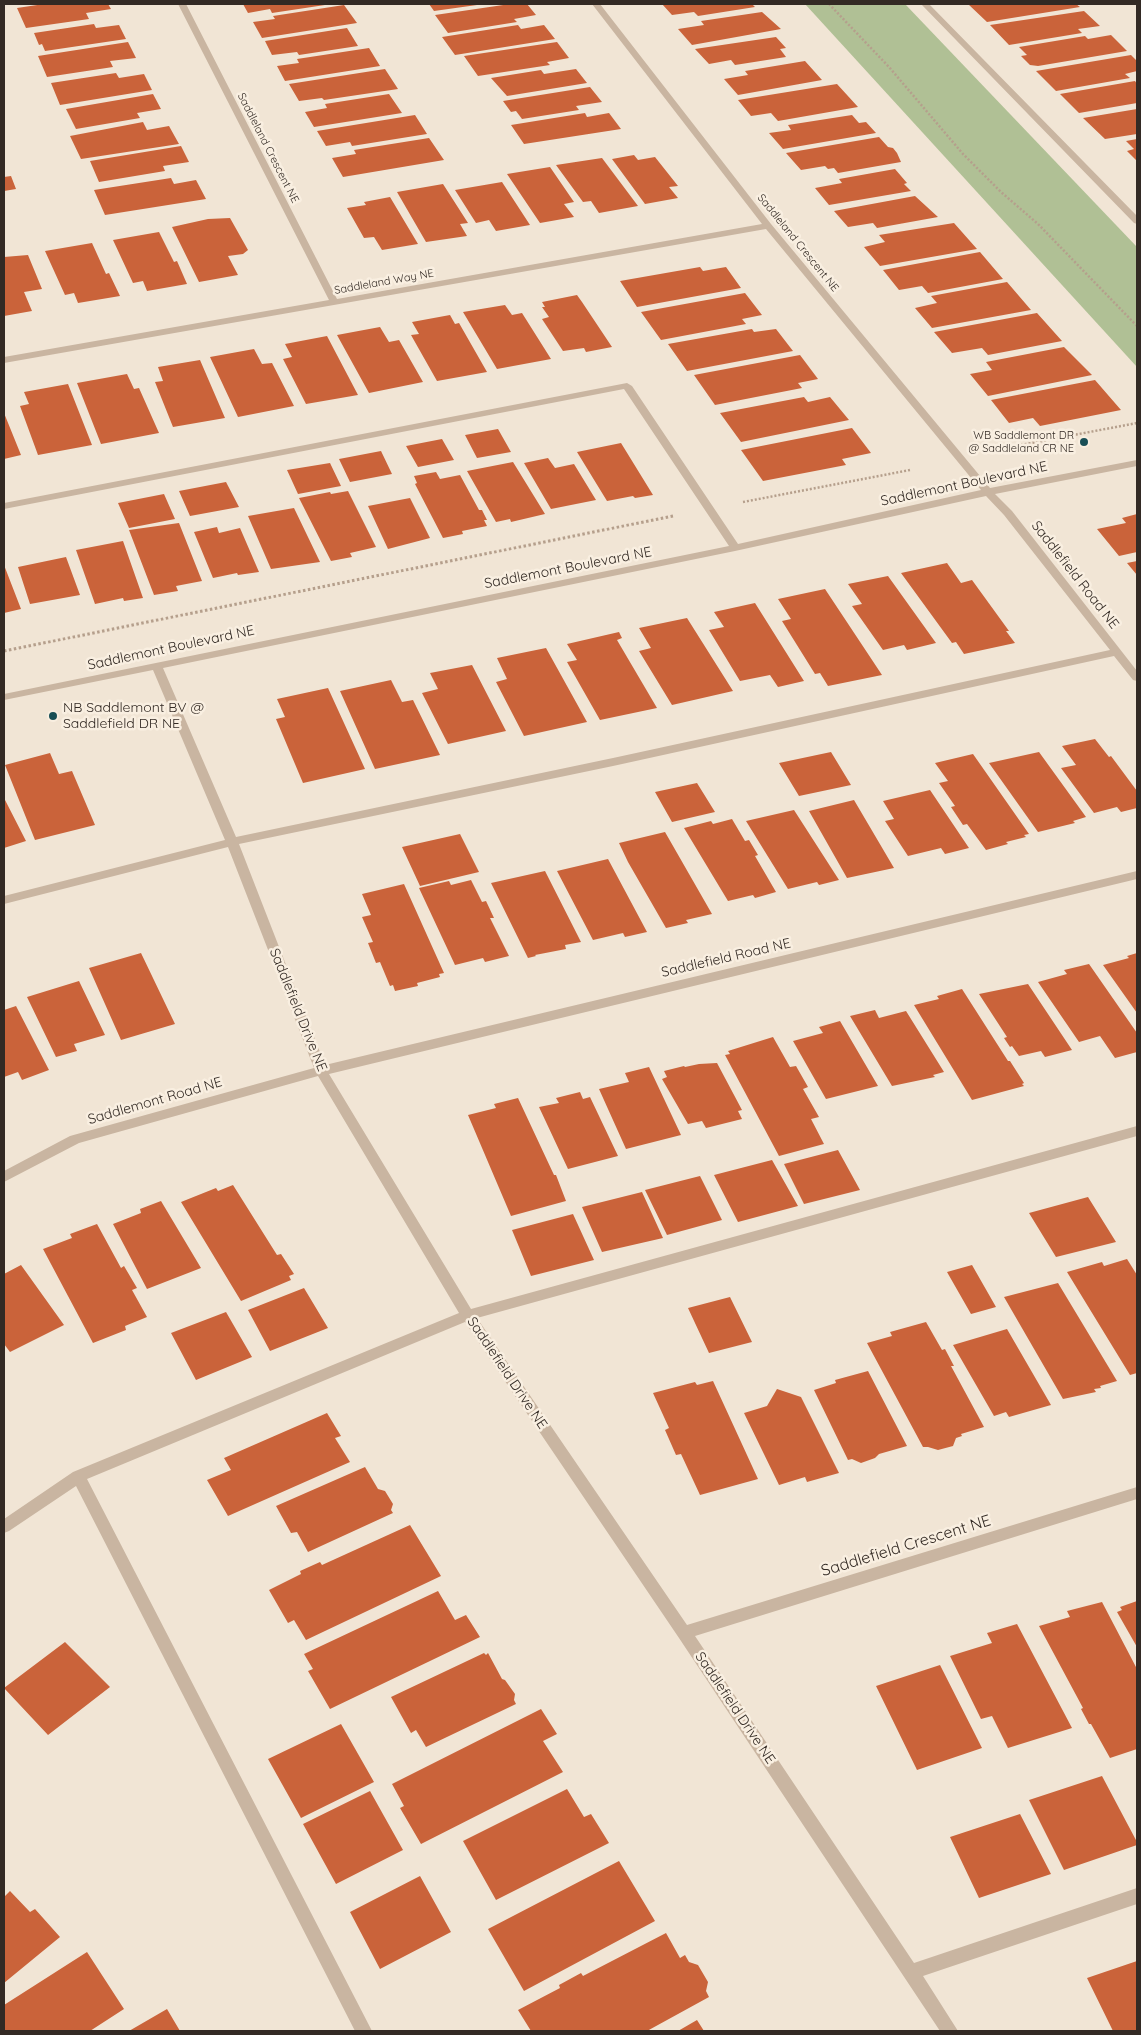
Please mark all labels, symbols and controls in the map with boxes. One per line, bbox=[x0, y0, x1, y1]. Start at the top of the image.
street label: Saddleland Crescent NE bbox=[234, 91, 302, 205]
street label: Saddleland Crescent NE bbox=[755, 192, 841, 294]
street label: Saddleland Way NE bbox=[333, 267, 435, 297]
place label: WB Saddlemont DR @ Saddleland CR NE bbox=[968, 429, 1074, 455]
marker: WB Saddlemont DR @ Saddleland CR NE bbox=[1078, 436, 1090, 448]
street label: Saddlemont Boulevard NE bbox=[879, 458, 1049, 510]
street label: Saddlefield Road NE bbox=[1028, 518, 1122, 632]
street label: Saddlemont Boulevard NE bbox=[483, 544, 653, 592]
street label: Saddlemont Boulevard NE bbox=[86, 622, 256, 674]
place label: NB Saddlemont BV @ Saddlefield DR NE bbox=[63, 700, 204, 732]
marker: NB Saddlemont BV @ Saddlefield DR NE bbox=[47, 710, 59, 722]
street label: Saddlefield Road NE bbox=[660, 935, 792, 981]
street label: Saddlefield Drive NE bbox=[266, 946, 330, 1074]
street label: Saddlemont Road NE bbox=[86, 1074, 224, 1128]
street label: Saddlefield Drive NE bbox=[463, 1314, 551, 1432]
street label: Saddlefield Crescent NE bbox=[819, 1511, 993, 1581]
street label: Saddlefield Drive NE bbox=[691, 1649, 779, 1767]

